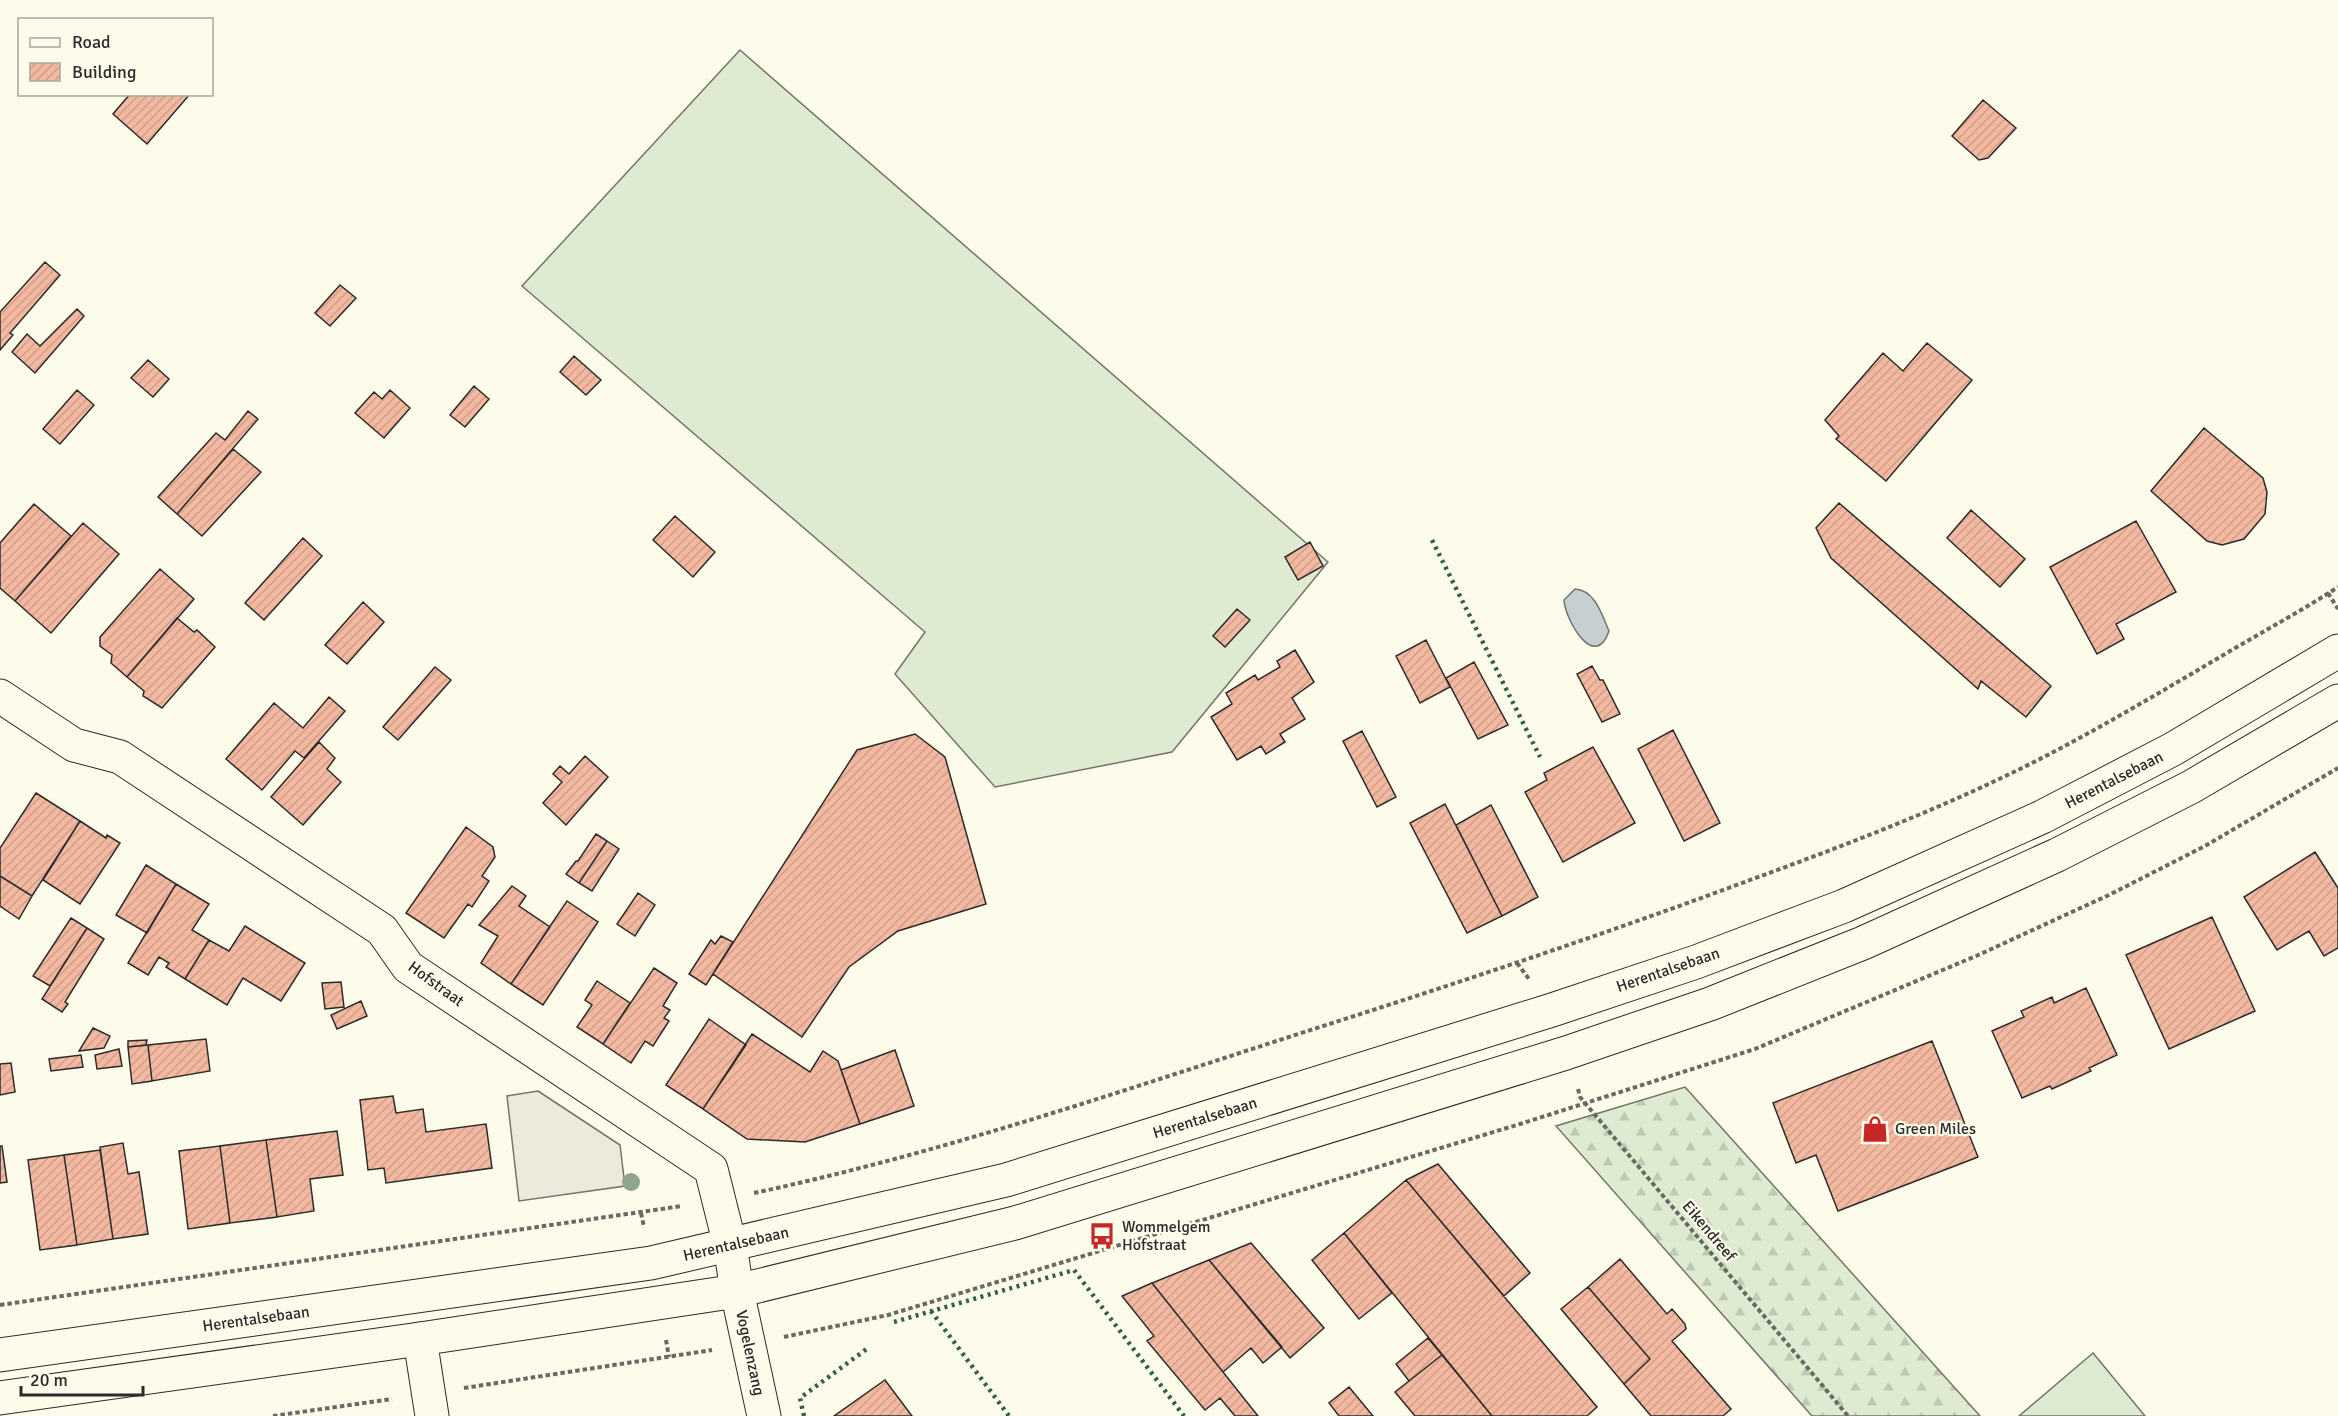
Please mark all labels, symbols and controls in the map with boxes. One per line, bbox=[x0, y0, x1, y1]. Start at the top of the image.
legend bbox=[18, 18, 213, 96]
text: Road bbox=[72, 31, 111, 53]
text: Building bbox=[72, 61, 136, 83]
street label: Herentalsebaan bbox=[2061, 747, 2167, 813]
street label: Herentalsebaan bbox=[1614, 943, 1722, 997]
street label: Hofstraat bbox=[404, 957, 468, 1011]
street label: Herentalsebaan bbox=[1150, 1093, 1260, 1143]
shop icon: Green Miles bbox=[1860, 1114, 1890, 1144]
place label: Green Miles bbox=[1895, 1119, 1976, 1139]
street label: Eikendreef bbox=[1678, 1197, 1741, 1266]
place label: Wommelgem Hofstraat bbox=[1122, 1217, 1211, 1255]
bus stop icon: Wommelgem Hofstraat bbox=[1087, 1221, 1117, 1251]
street label: Herentalsebaan bbox=[681, 1222, 791, 1266]
street label: Herentalsebaan bbox=[201, 1302, 311, 1336]
street label: Vogelenzang bbox=[731, 1308, 769, 1398]
scale bar bbox=[21, 1359, 142, 1397]
text: 20 m bbox=[30, 1369, 68, 1391]

